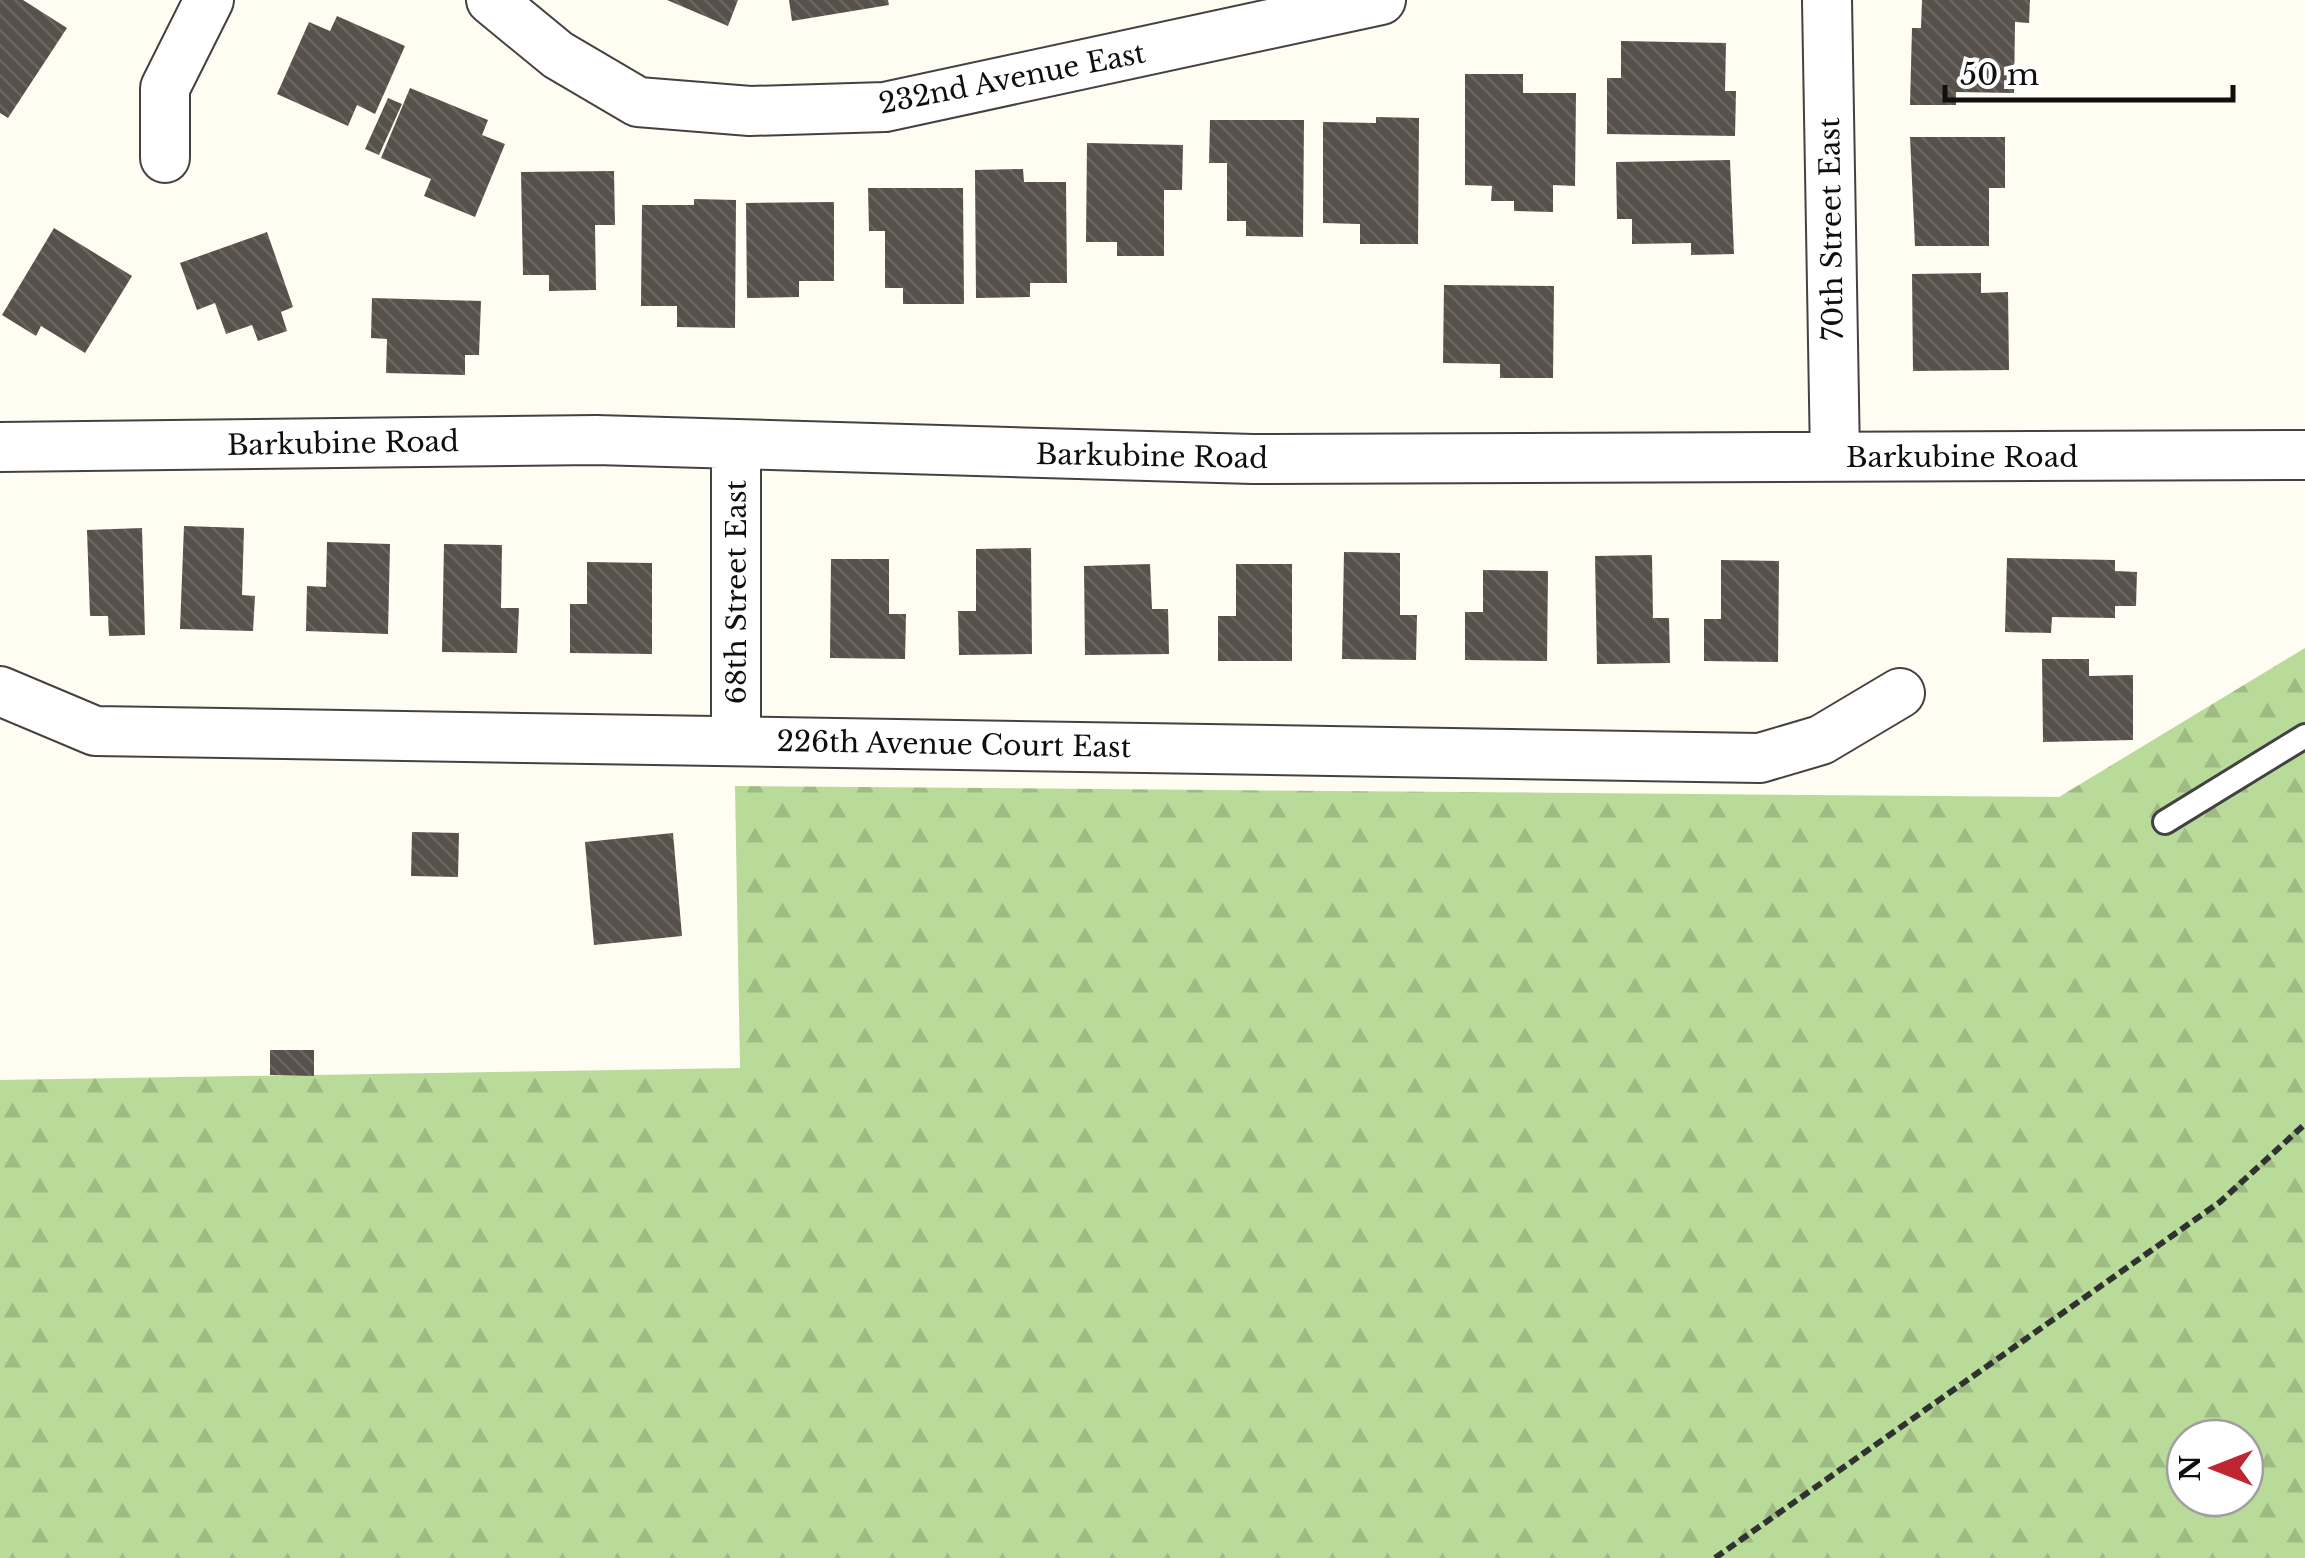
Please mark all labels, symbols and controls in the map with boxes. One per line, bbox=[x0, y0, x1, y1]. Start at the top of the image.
street label: 232nd Avenue East bbox=[876, 35, 1149, 121]
scale bar bbox=[1945, 40, 2232, 102]
text: 50 m bbox=[1960, 56, 2039, 93]
street label: 70th Street East bbox=[1812, 117, 1851, 341]
street label: Barkubine Road bbox=[227, 424, 459, 463]
street label: Barkubine Road bbox=[1036, 437, 1268, 476]
street label: Barkubine Road bbox=[1846, 440, 2078, 475]
street label: 68th Street East bbox=[719, 479, 754, 704]
street label: 226th Avenue Court East bbox=[776, 724, 1132, 765]
north arrow bbox=[2165, 1418, 2265, 1518]
text: N bbox=[2173, 1455, 2208, 1481]

